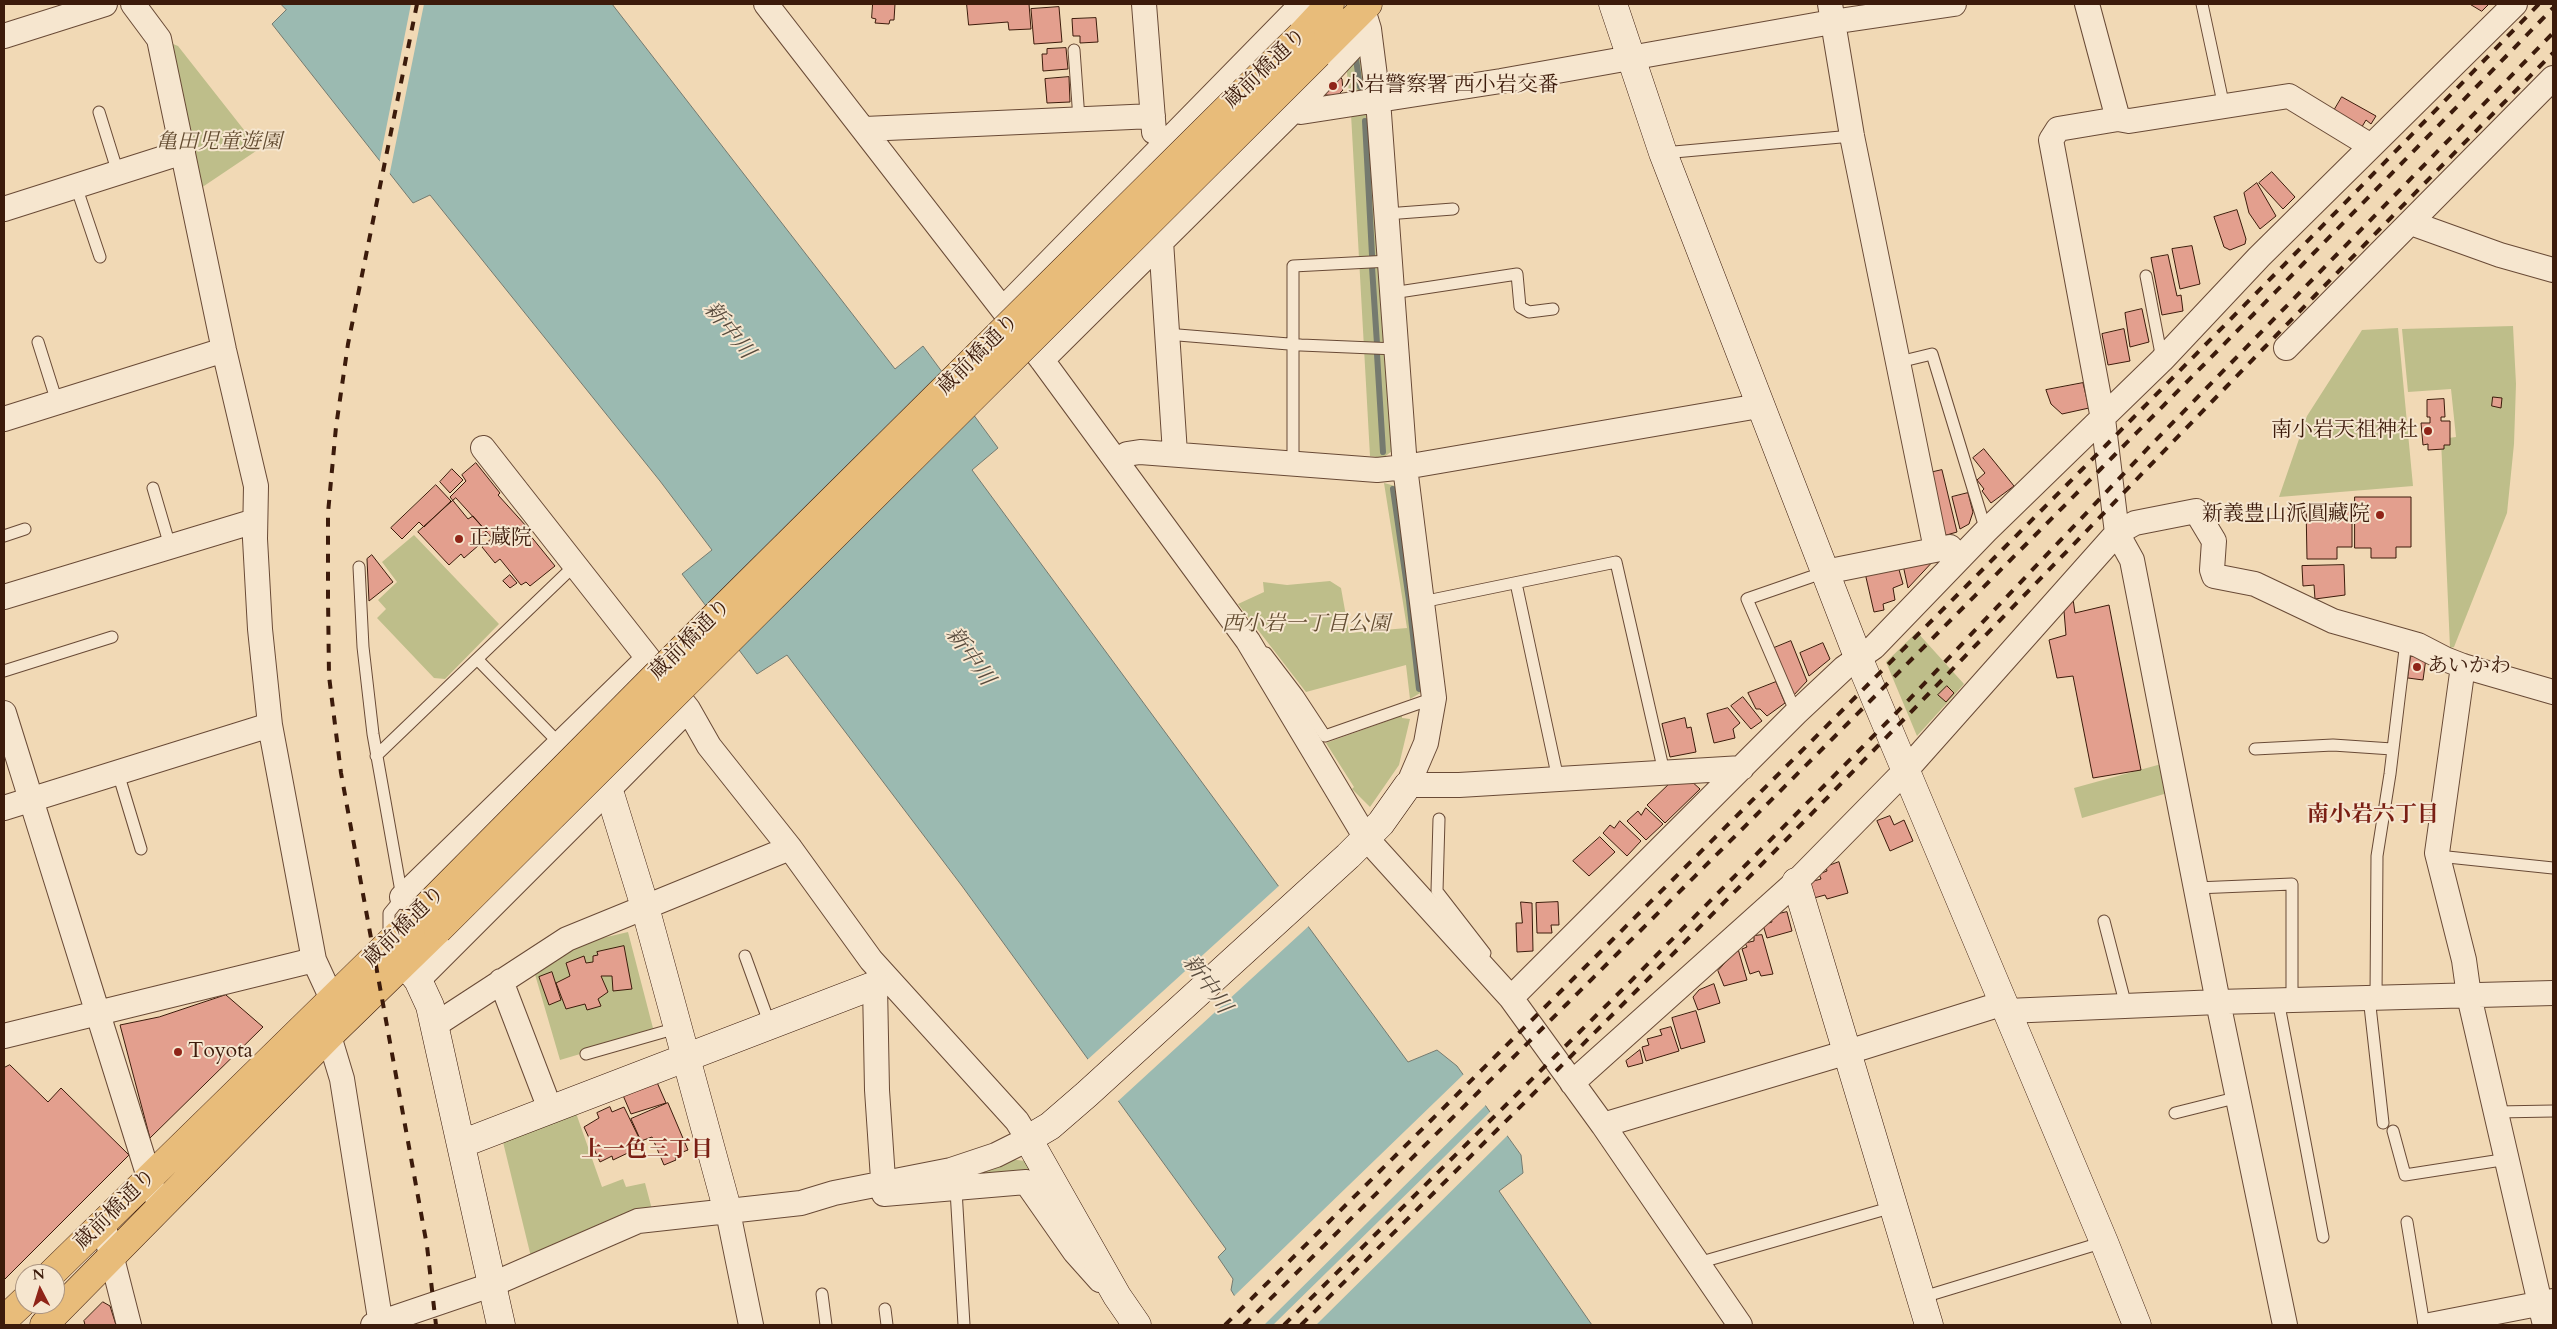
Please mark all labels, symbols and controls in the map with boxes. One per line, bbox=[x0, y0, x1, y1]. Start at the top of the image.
street label: 蔵前橋通り bbox=[1219, 23, 1313, 115]
place label: 小岩警察署 西小岩交番 bbox=[1343, 73, 1559, 99]
marker: 小岩警察署 西小岩交番 bbox=[1327, 80, 1339, 92]
park label: 亀田児童遊園 bbox=[156, 130, 282, 156]
water label: 新中川 bbox=[697, 297, 759, 365]
street label: 蔵前橋通り bbox=[933, 309, 1025, 401]
place label: 南小岩天祖神社 bbox=[2271, 418, 2418, 444]
marker: 南小岩天祖神社 bbox=[2422, 425, 2434, 437]
place label: 新義豊山派圓藏院 bbox=[2202, 502, 2370, 528]
marker: 新義豊山派圓藏院 bbox=[2374, 509, 2386, 521]
place label: 正蔵院 bbox=[469, 526, 532, 552]
marker: 正蔵院 bbox=[453, 533, 465, 545]
street label: 蔵前橋通り bbox=[645, 594, 737, 686]
park label: 西小岩一丁目公園 bbox=[1222, 612, 1390, 638]
water label: 新中川 bbox=[939, 623, 999, 691]
place label: あいかわ bbox=[2427, 654, 2511, 680]
marker: あいかわ bbox=[2411, 661, 2423, 673]
district label: 南小岩六丁目 bbox=[2307, 803, 2439, 829]
street label: 蔵前橋通り bbox=[359, 881, 451, 973]
water label: 新中川 bbox=[1176, 951, 1236, 1019]
place label: Toyota bbox=[188, 1039, 253, 1065]
marker: Toyota bbox=[172, 1046, 184, 1058]
district label: 上一色三丁目 bbox=[581, 1138, 713, 1164]
street label: 蔵前橋通り bbox=[70, 1164, 162, 1256]
north arrow bbox=[15, 1264, 65, 1314]
text: N bbox=[32, 1265, 46, 1285]

